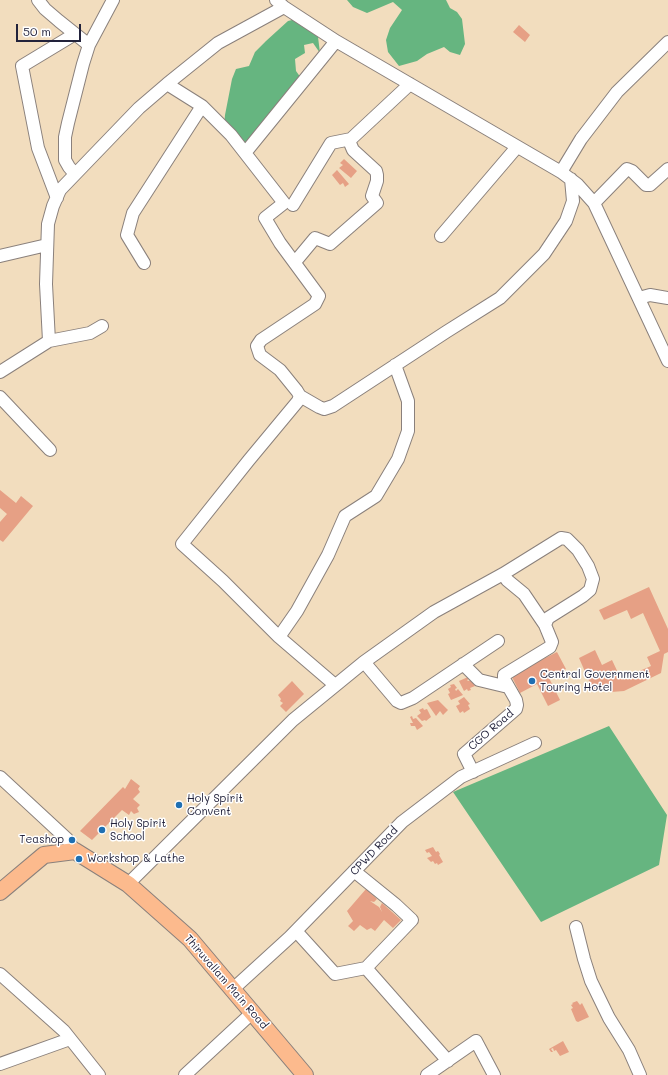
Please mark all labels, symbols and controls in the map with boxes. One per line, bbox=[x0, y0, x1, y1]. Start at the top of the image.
scale bar bbox=[18, 16, 83, 42]
text: 50 m bbox=[23, 23, 51, 39]
place label: Central Government Touring Hotel bbox=[540, 668, 650, 694]
marker: Central Government Touring Hotel bbox=[527, 676, 537, 686]
street label: CGO Road bbox=[466, 707, 516, 753]
place label: Holy Spirit Convent bbox=[187, 792, 243, 818]
marker: Holy Spirit Convent bbox=[174, 800, 184, 810]
place label: Holy Spirit School bbox=[110, 817, 166, 843]
street label: CPWD Road bbox=[347, 824, 401, 878]
marker: Holy Spirit School bbox=[97, 825, 107, 835]
place label: Teashop bbox=[19, 833, 64, 847]
marker: Teashop bbox=[67, 835, 77, 845]
place label: Workshop & Lathe bbox=[87, 852, 185, 866]
marker: Workshop & Lathe bbox=[74, 854, 84, 864]
street label: Thiruvallam Main Road bbox=[181, 932, 271, 1032]

